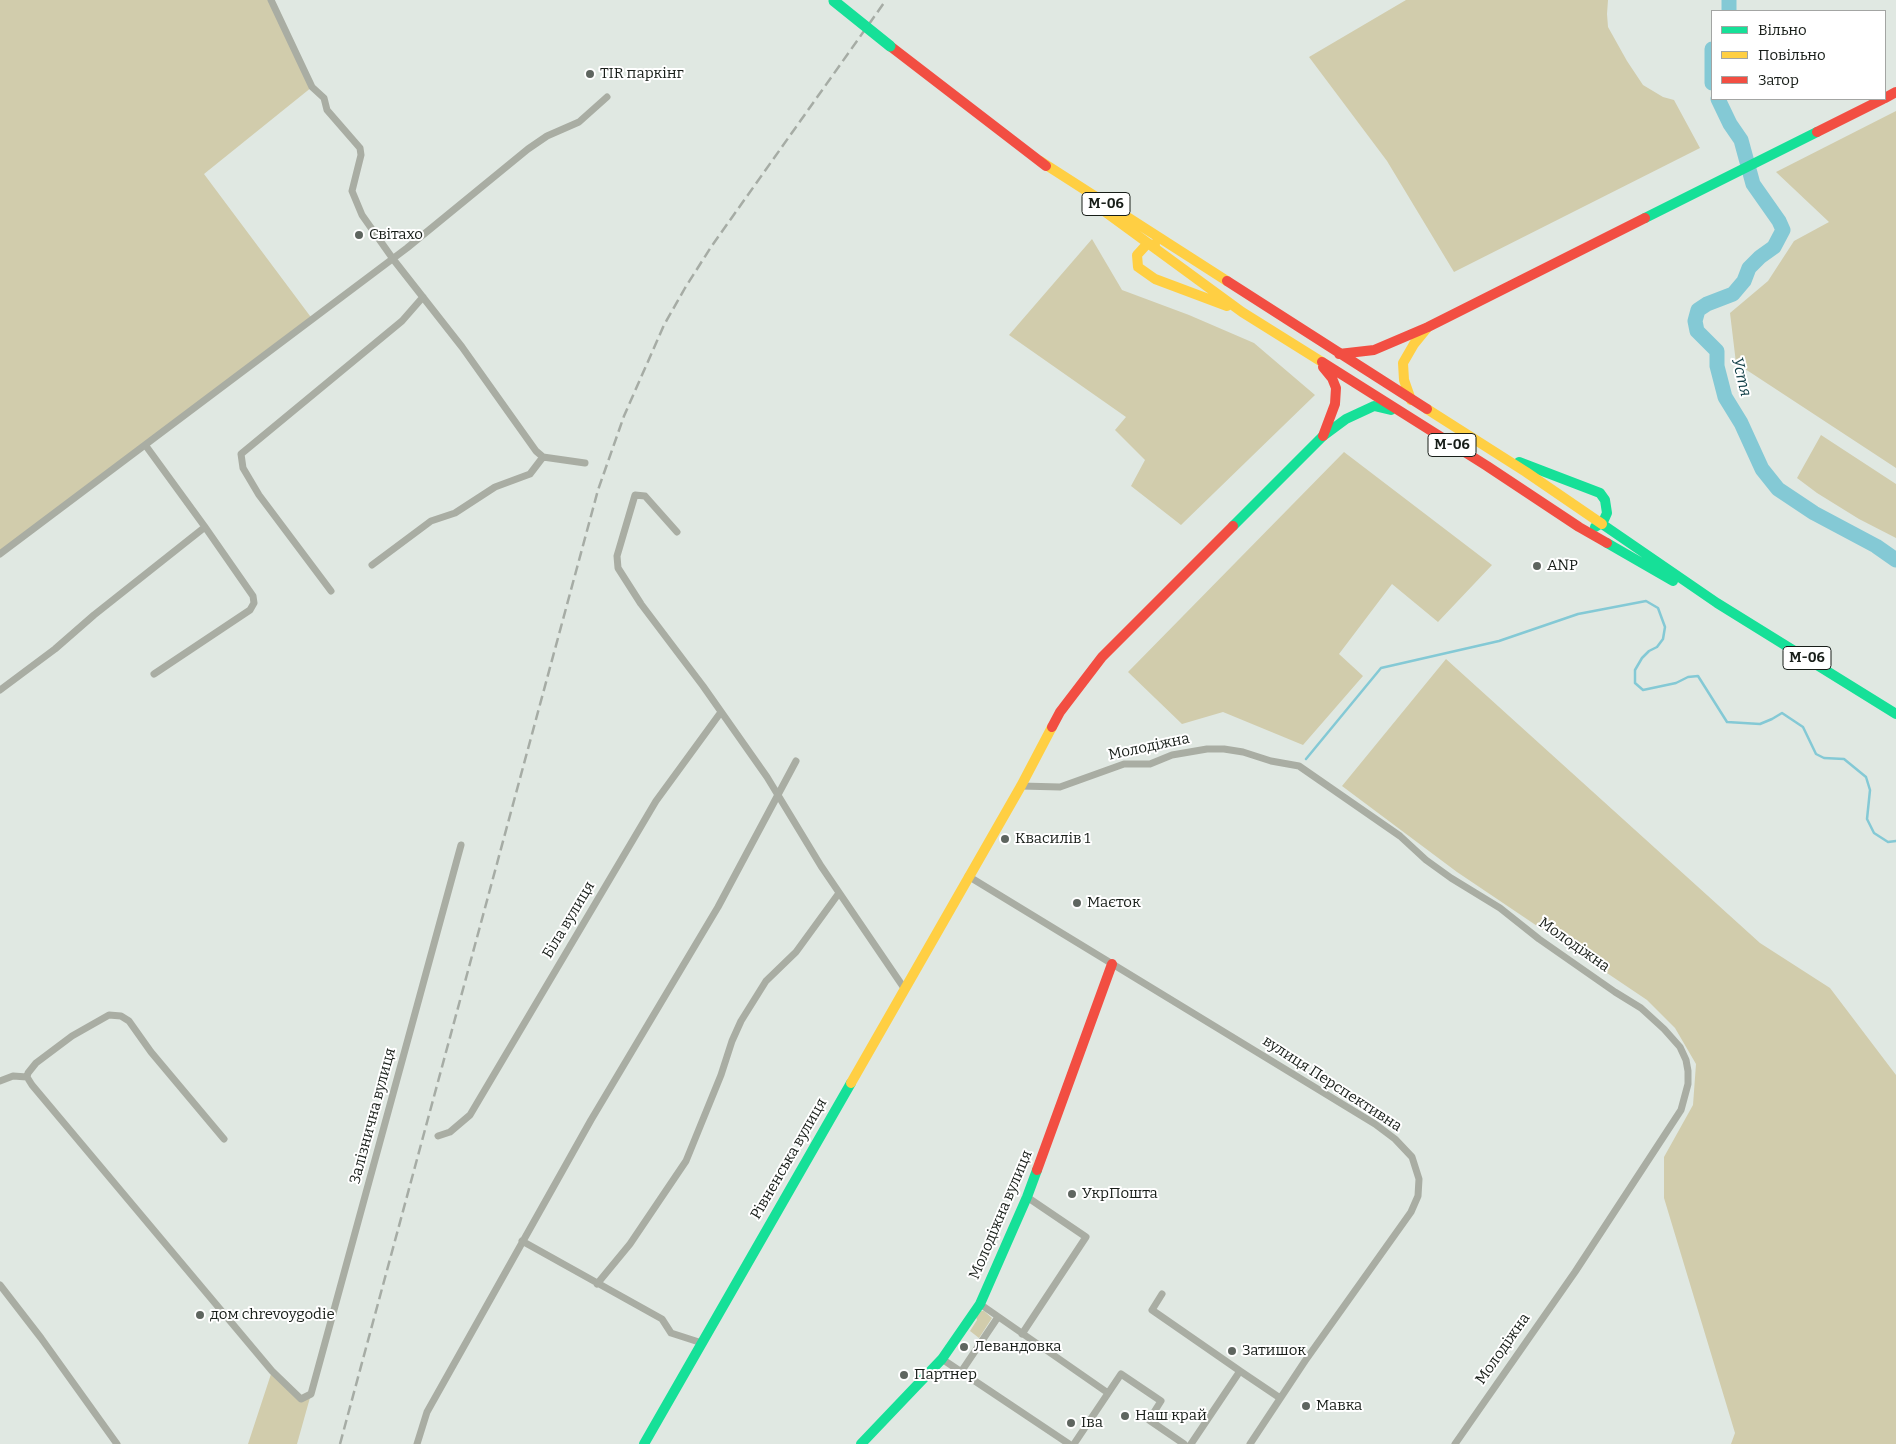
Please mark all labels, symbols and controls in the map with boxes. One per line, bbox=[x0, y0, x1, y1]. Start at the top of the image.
legend bbox=[1711, 10, 1886, 100]
text: Вільно bbox=[1758, 21, 1807, 39]
text: Повільно bbox=[1758, 46, 1826, 64]
place label: TIR паркінг bbox=[600, 65, 684, 83]
marker: TIR паркінг bbox=[584, 68, 596, 80]
text: Затор bbox=[1758, 71, 1799, 89]
road number: М-06 bbox=[1082, 192, 1130, 215]
place label: Світахо bbox=[369, 226, 423, 244]
marker: Світахо bbox=[353, 229, 365, 241]
water label: Устя bbox=[1727, 355, 1755, 399]
road number: М-06 bbox=[1428, 434, 1476, 456]
place label: ANP bbox=[1547, 557, 1578, 575]
marker: ANP bbox=[1531, 560, 1543, 572]
road number: М-06 bbox=[1783, 646, 1831, 670]
street label: Молодіжна bbox=[1107, 730, 1191, 764]
place label: Квасилів 1 bbox=[1015, 830, 1090, 848]
marker: Квасилів 1 bbox=[999, 833, 1011, 845]
street label: Біла вулиця bbox=[539, 878, 599, 962]
place label: Маєток bbox=[1087, 894, 1141, 912]
marker: Маєток bbox=[1071, 897, 1083, 909]
street label: Молодіжна bbox=[1535, 914, 1613, 976]
street label: вулиця Перспективна bbox=[1259, 1032, 1405, 1136]
street label: Залізнична вулиця bbox=[346, 1046, 400, 1186]
street label: Рівненська вулиця bbox=[747, 1095, 831, 1223]
street label: Молодіжна вулиця bbox=[966, 1148, 1036, 1282]
place label: УкрПошта bbox=[1082, 1185, 1158, 1203]
marker: УкрПошта bbox=[1066, 1188, 1078, 1200]
place label: дом chrevoygodie bbox=[210, 1306, 335, 1324]
marker: дом chrevoygodie bbox=[194, 1309, 206, 1321]
street label: Молодіжна bbox=[1472, 1310, 1534, 1388]
place label: Левандовка bbox=[974, 1338, 1062, 1356]
marker: Левандовка bbox=[958, 1341, 970, 1353]
place label: Затишок bbox=[1242, 1342, 1306, 1360]
marker: Затишок bbox=[1226, 1345, 1238, 1357]
place label: Партнер bbox=[914, 1366, 977, 1384]
marker: Партнер bbox=[898, 1369, 910, 1381]
place label: Мавка bbox=[1316, 1397, 1362, 1415]
marker: Мавка bbox=[1300, 1400, 1312, 1412]
place label: Наш край bbox=[1135, 1407, 1207, 1425]
marker: Наш край bbox=[1119, 1410, 1131, 1422]
place label: Іва bbox=[1081, 1414, 1103, 1432]
marker: Іва bbox=[1065, 1417, 1077, 1429]

